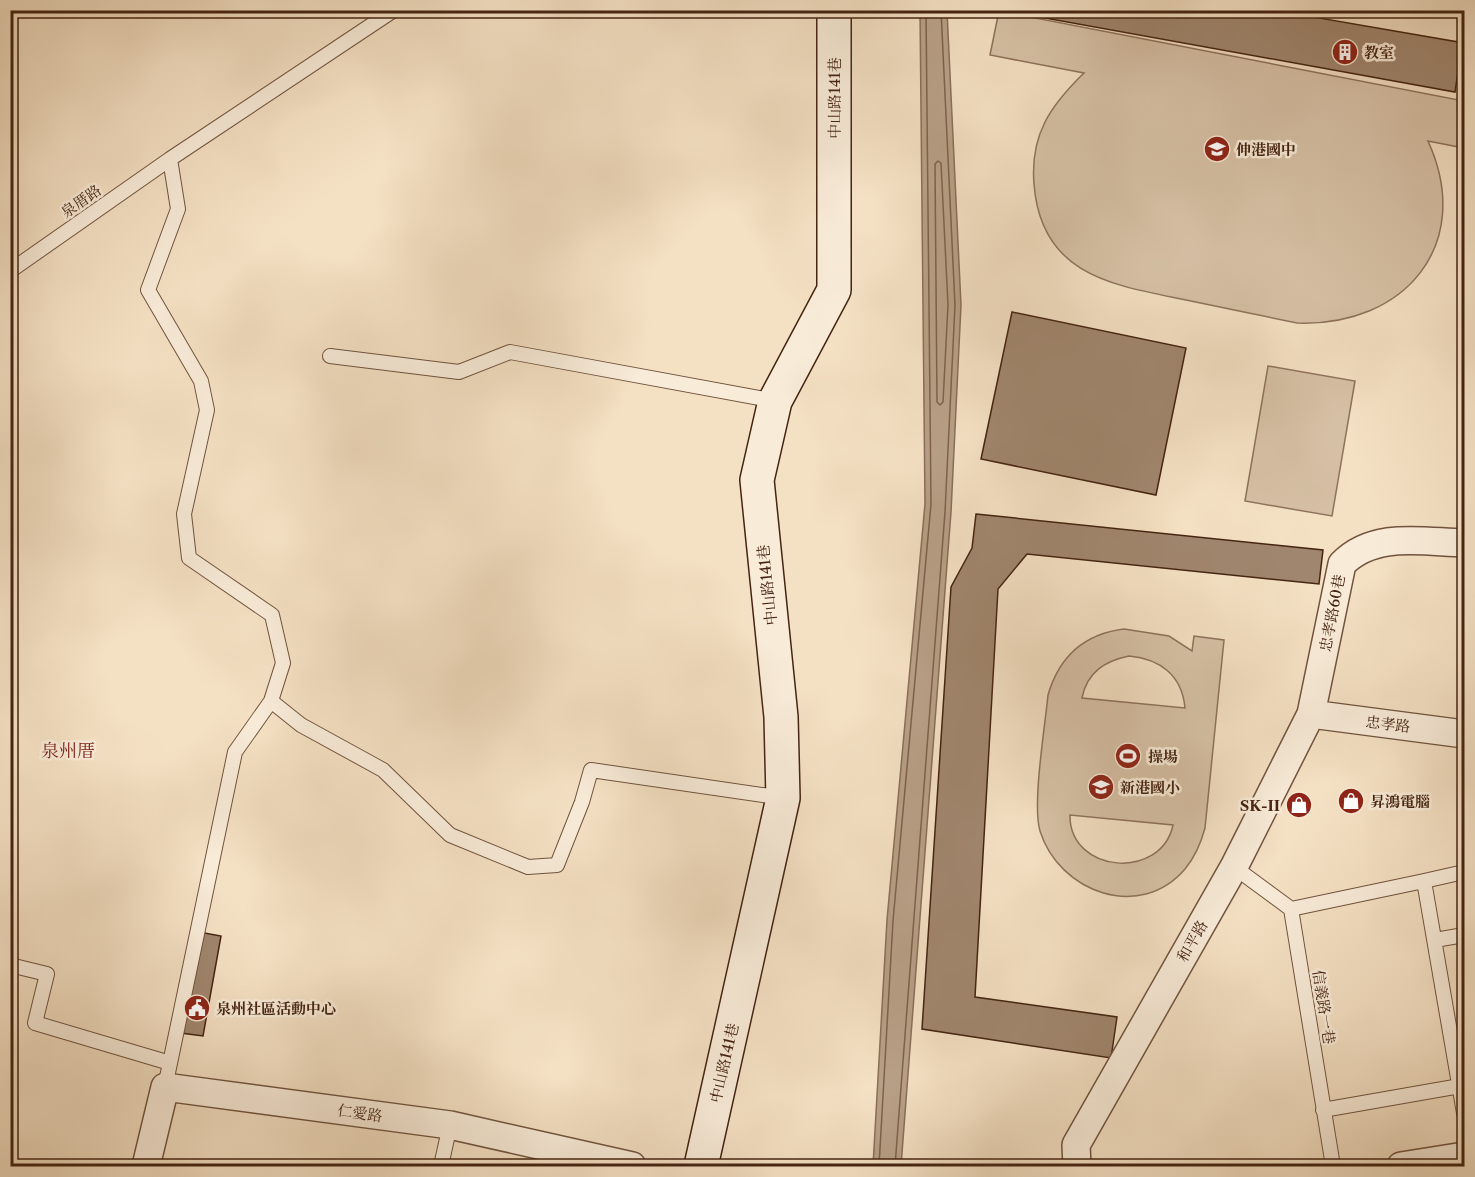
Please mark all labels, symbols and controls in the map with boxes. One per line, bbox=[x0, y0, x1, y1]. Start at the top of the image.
building icon: 教室 bbox=[1330, 37, 1360, 67]
place label: 教室 bbox=[1364, 43, 1394, 62]
street label: 中山路141巷 bbox=[825, 57, 844, 139]
school or university icon: 伸港國中 bbox=[1202, 134, 1232, 164]
place label: 伸港國中 bbox=[1236, 140, 1296, 159]
street label: 泉厝路 bbox=[57, 180, 105, 222]
street label: 中山路141巷 bbox=[753, 544, 781, 626]
street label: 忠孝路60巷 bbox=[1315, 573, 1349, 653]
street label: 忠孝路 bbox=[1365, 712, 1411, 736]
district label: 泉州厝 bbox=[41, 740, 95, 762]
sports icon: 操場 bbox=[1113, 741, 1143, 771]
place label: 操場 bbox=[1148, 747, 1178, 766]
school or university icon: 新港國小 bbox=[1086, 772, 1116, 802]
place label: 新港國小 bbox=[1120, 778, 1180, 797]
shop icon: 昇鴻電腦 bbox=[1336, 786, 1366, 816]
shop icon: SK-II bbox=[1284, 790, 1314, 820]
place label: 昇鴻電腦 bbox=[1370, 792, 1430, 811]
place label: SK-II bbox=[1240, 796, 1280, 815]
street label: 和平路 bbox=[1173, 917, 1211, 965]
street label: 信義路一巷 bbox=[1309, 968, 1339, 1046]
public building icon: 泉州社區活動中心 bbox=[182, 993, 212, 1023]
place label: 泉州社區活動中心 bbox=[216, 999, 336, 1018]
street label: 中山路141巷 bbox=[706, 1021, 742, 1105]
street label: 仁愛路 bbox=[336, 1100, 384, 1126]

